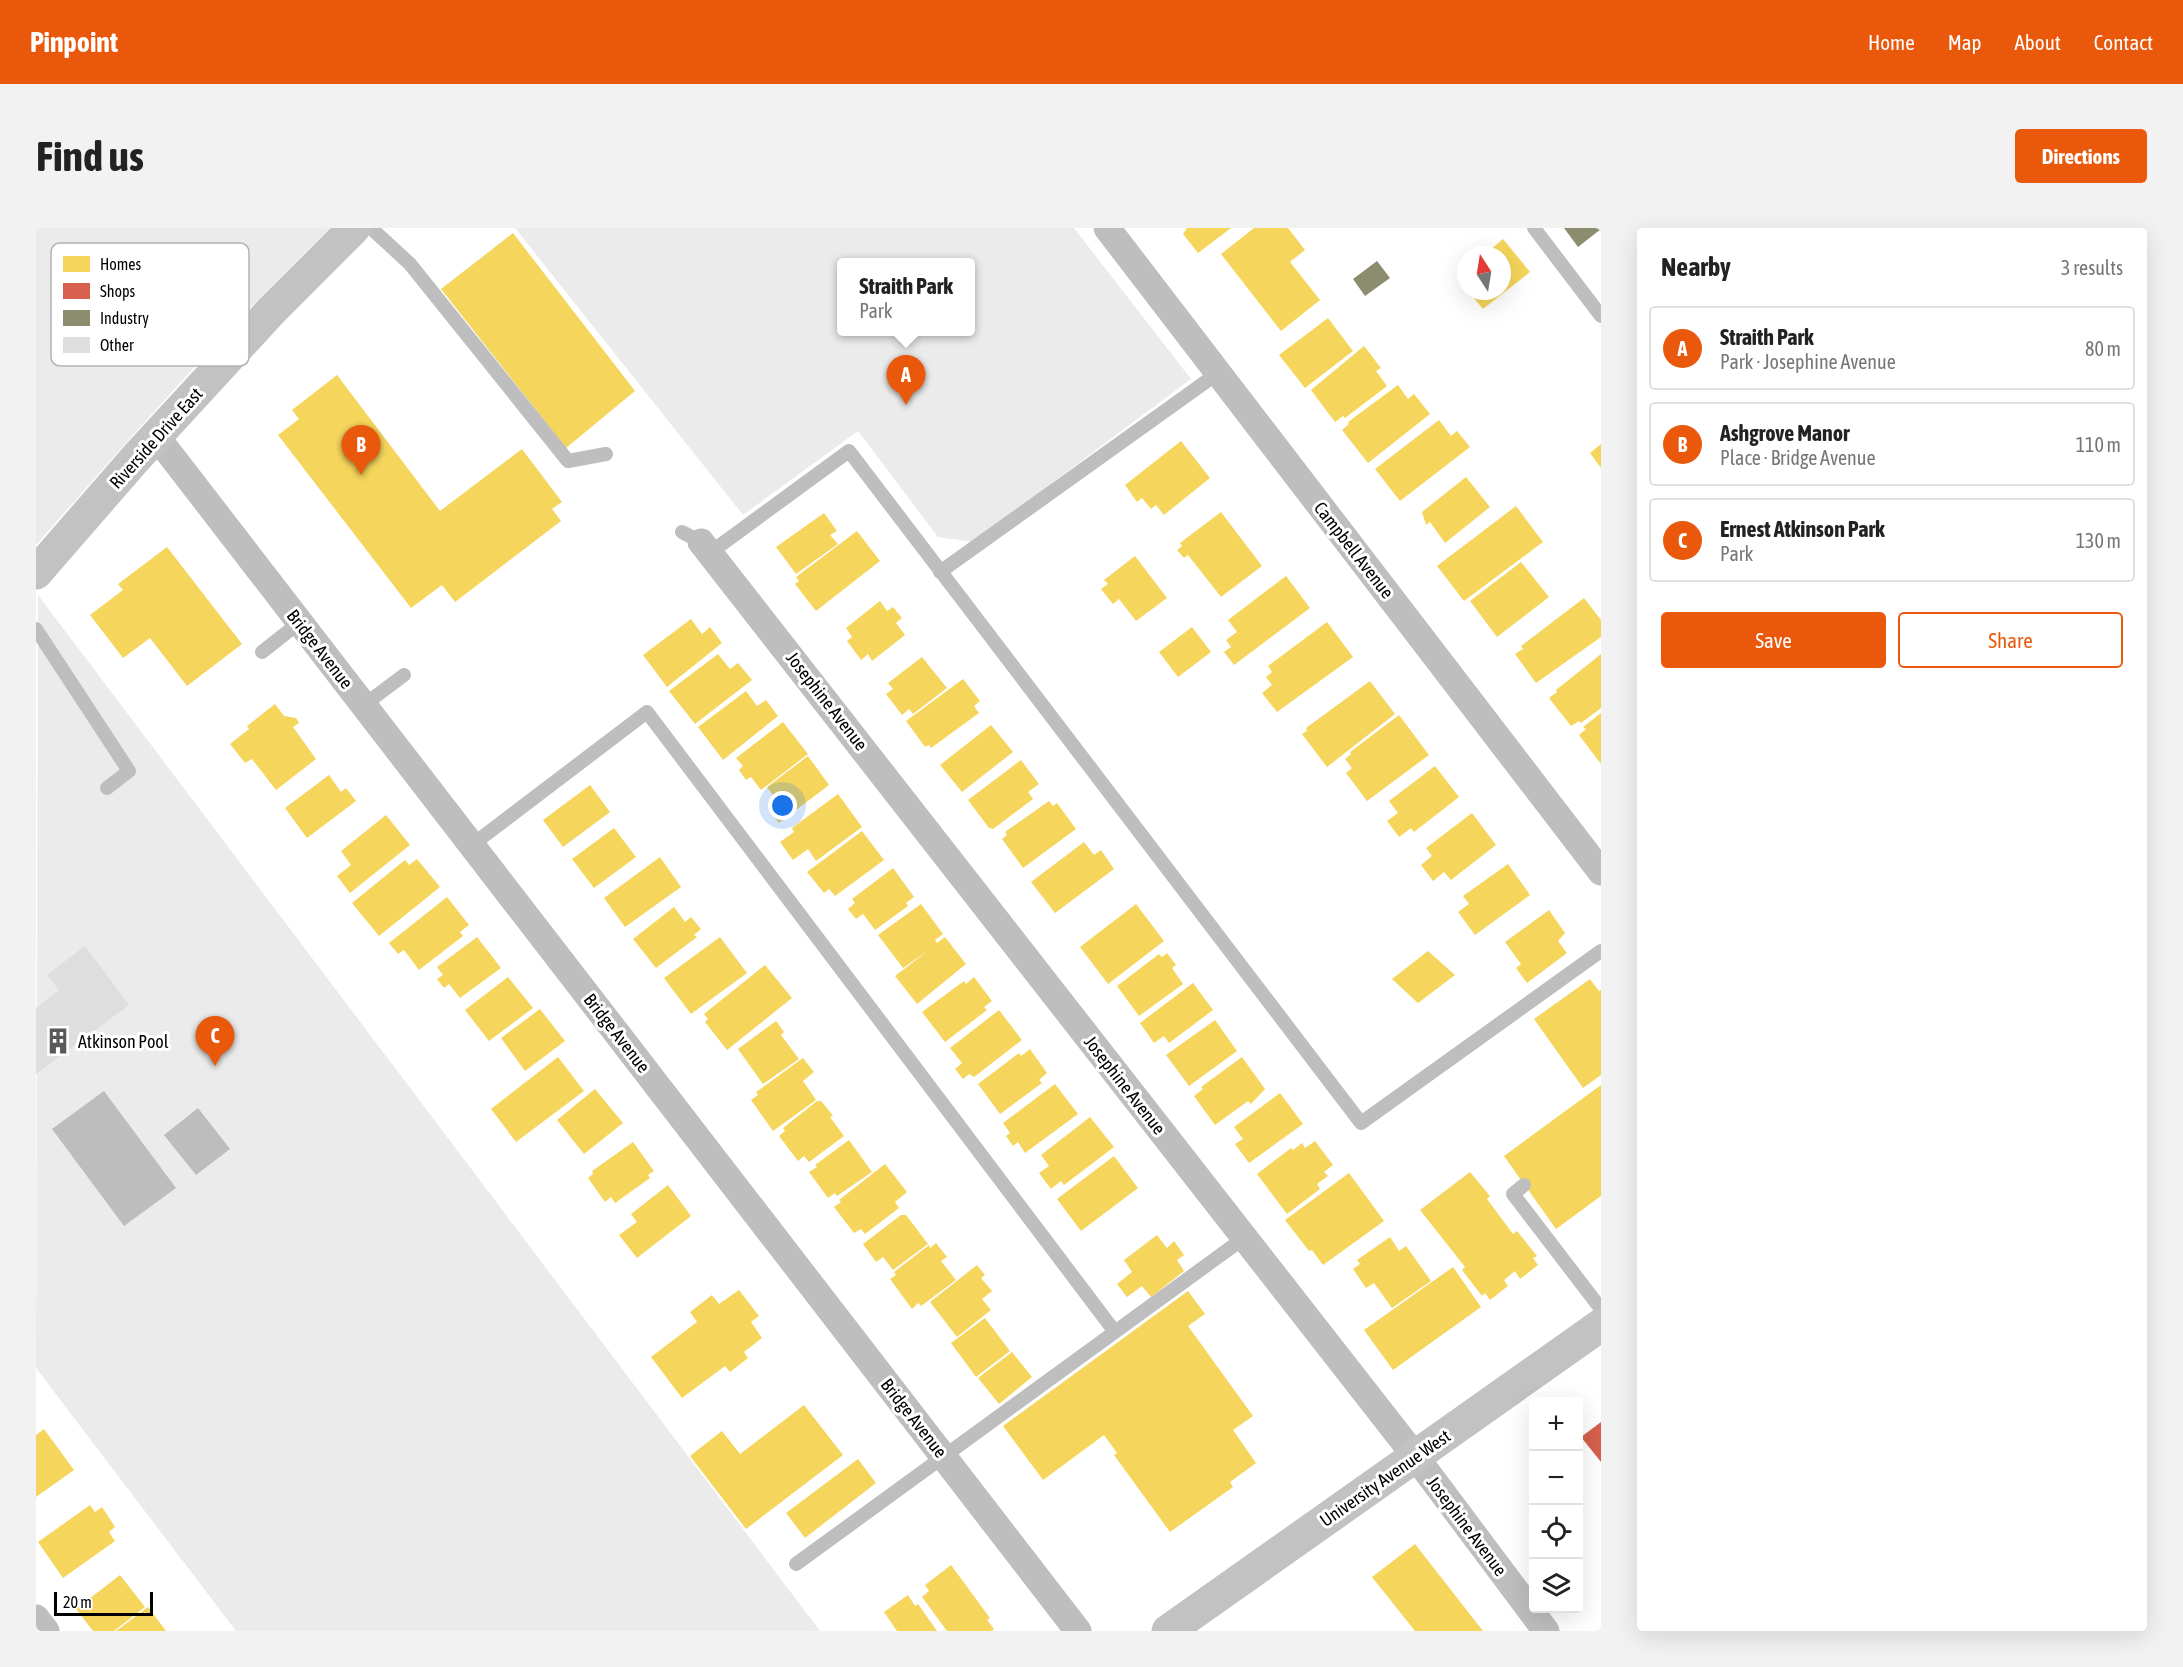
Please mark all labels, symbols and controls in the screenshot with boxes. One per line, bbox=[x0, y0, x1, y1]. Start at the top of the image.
text: Pinpoint bbox=[30, 26, 118, 58]
text: Home bbox=[1868, 30, 1915, 54]
text: Map bbox=[1948, 30, 1982, 54]
text: About bbox=[2015, 30, 2061, 54]
text: Contact bbox=[2094, 30, 2153, 54]
button: Directions bbox=[2015, 129, 2147, 183]
text: Find us bbox=[36, 132, 144, 180]
legend bbox=[51, 243, 249, 366]
north arrow bbox=[1457, 246, 1511, 300]
text: Nearby bbox=[1661, 252, 1731, 282]
text: Homes bbox=[100, 255, 142, 273]
text: 3 results bbox=[2061, 256, 2123, 279]
popup bbox=[837, 258, 975, 336]
text: Straith Park bbox=[859, 273, 953, 299]
text: Shops bbox=[100, 282, 136, 301]
text: Park bbox=[859, 299, 893, 322]
text: Industry bbox=[100, 309, 149, 328]
text: Straith Park bbox=[1720, 324, 1814, 350]
text: Other bbox=[100, 336, 134, 354]
text: A bbox=[1678, 337, 1687, 360]
text: 80 m bbox=[2085, 337, 2121, 360]
text: Park · Josephine Avenue bbox=[1720, 350, 1896, 373]
pin: A bbox=[886, 356, 926, 405]
street label: Riverside Drive East bbox=[105, 383, 207, 493]
text: Ashgrove Manor bbox=[1720, 420, 1850, 446]
pin: B bbox=[342, 426, 380, 475]
text: B bbox=[1678, 433, 1687, 456]
text: 110 m bbox=[2076, 433, 2121, 456]
text: Place · Bridge Avenue bbox=[1720, 446, 1875, 469]
street label: Campbell Avenue bbox=[1310, 498, 1398, 602]
text: Ernest Atkinson Park bbox=[1720, 516, 1885, 542]
text: C bbox=[1678, 529, 1687, 552]
text: 130 m bbox=[2076, 529, 2121, 552]
text: Park bbox=[1720, 542, 1753, 565]
street label: Bridge Avenue bbox=[283, 605, 357, 693]
button: Save bbox=[1661, 612, 1886, 668]
button: Share bbox=[1898, 612, 2123, 668]
street label: Josephine Avenue bbox=[782, 648, 872, 754]
your location bbox=[768, 791, 797, 820]
street label: Bridge Avenue bbox=[580, 989, 654, 1077]
pin: C bbox=[196, 1016, 234, 1066]
building icon: Atkinson Pool bbox=[43, 1026, 73, 1056]
place label: Atkinson Pool bbox=[78, 1031, 169, 1052]
street label: Josephine Avenue bbox=[1080, 1032, 1170, 1138]
street label: Bridge Avenue bbox=[877, 1374, 951, 1462]
map controls bbox=[1529, 1397, 1583, 1613]
button: + bbox=[1529, 1397, 1583, 1451]
street label: University Avenue West bbox=[1316, 1425, 1454, 1531]
button: − bbox=[1529, 1451, 1583, 1505]
street label: Josephine Avenue bbox=[1423, 1472, 1511, 1580]
button: locate bbox=[1529, 1505, 1583, 1559]
button: layers bbox=[1529, 1559, 1583, 1613]
scale bar bbox=[54, 1589, 153, 1616]
text: 20 m bbox=[63, 1593, 92, 1611]

